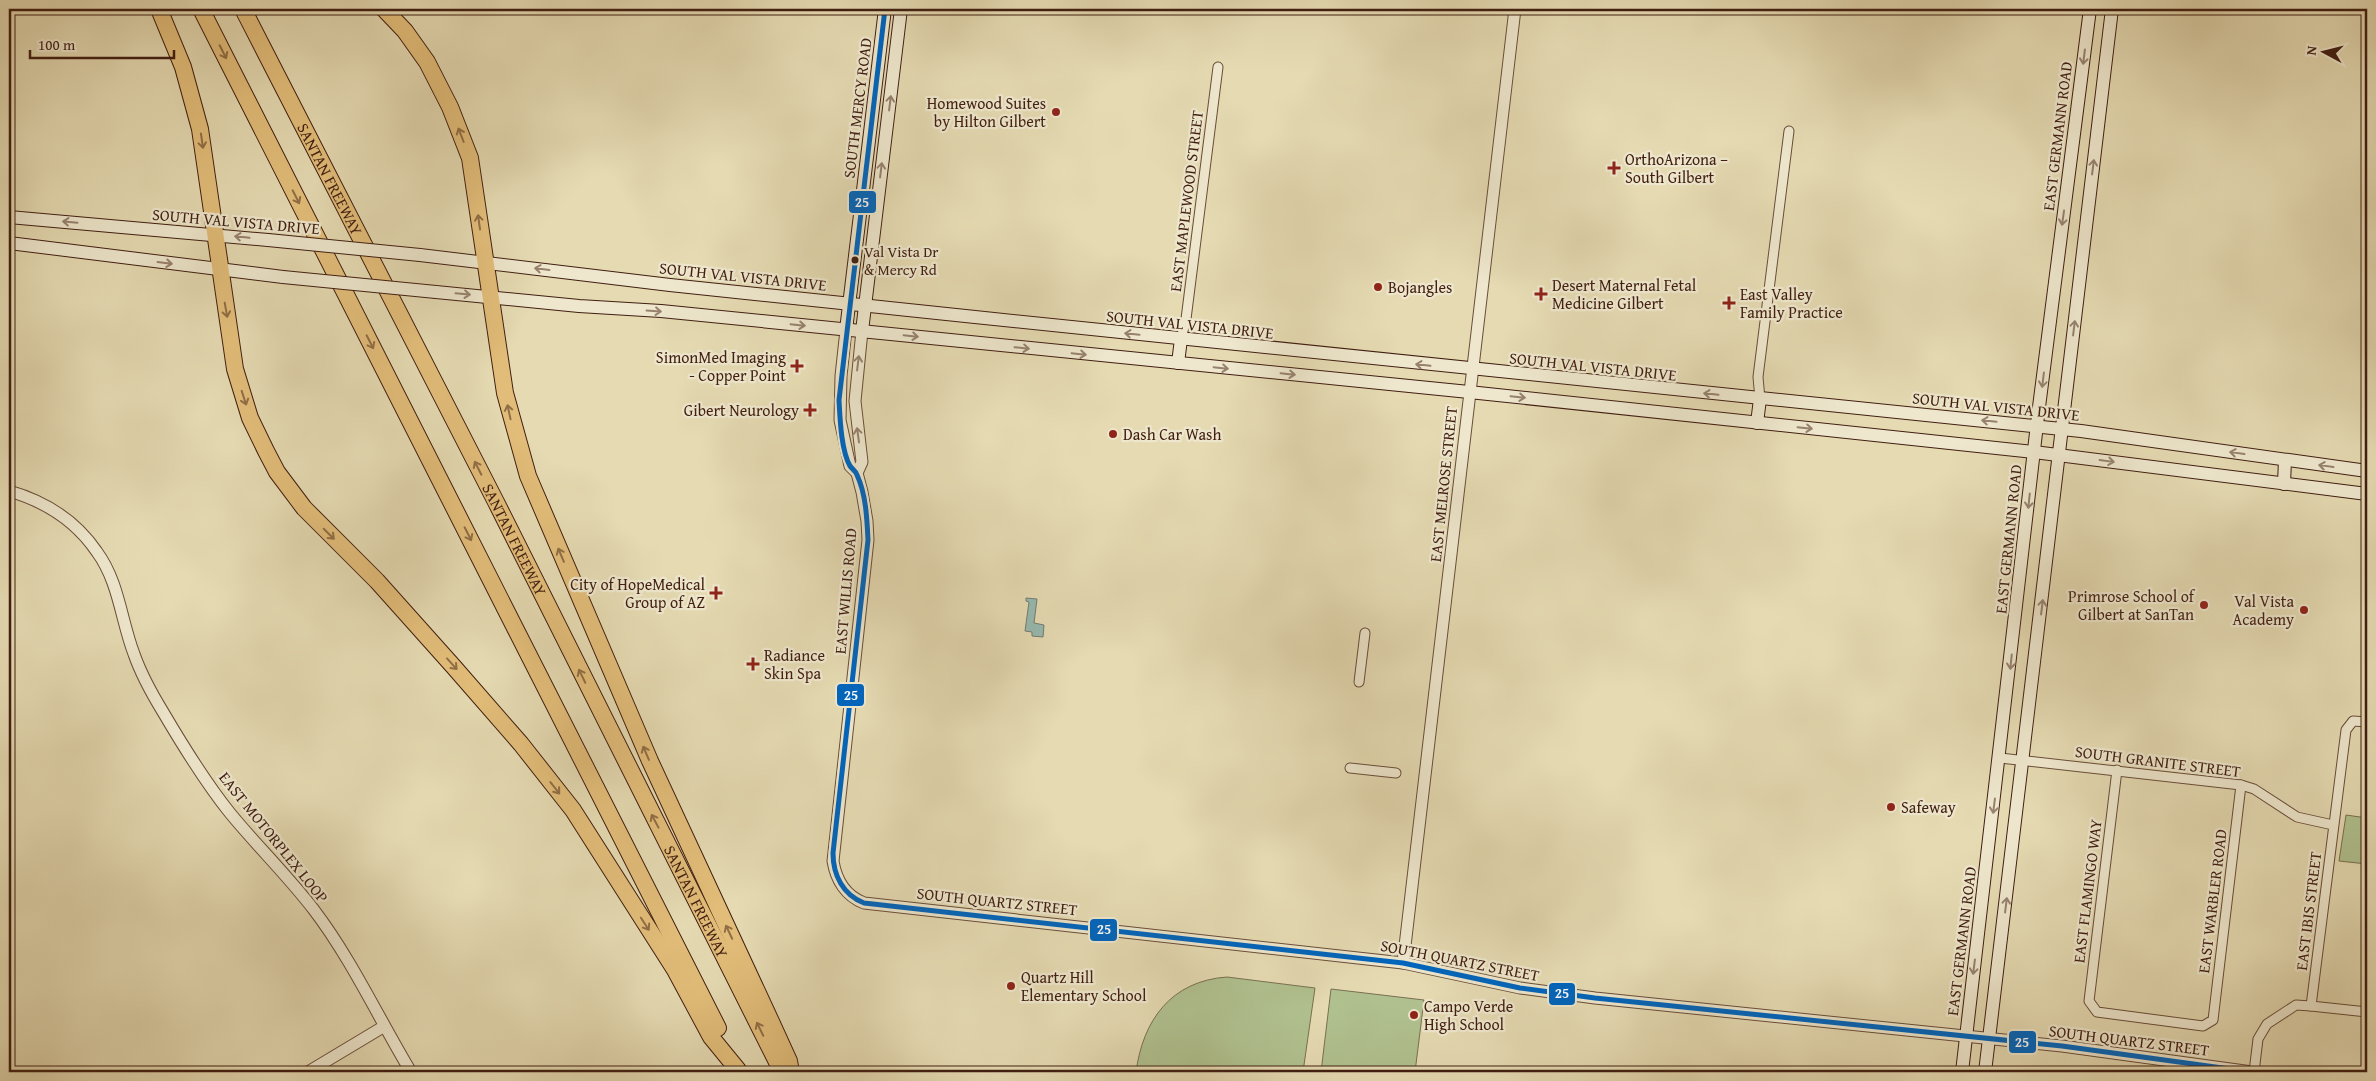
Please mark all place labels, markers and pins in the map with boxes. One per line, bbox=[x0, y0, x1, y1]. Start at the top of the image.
place label: Homewood Suites by Hilton Gilbert bbox=[927, 91, 1046, 133]
marker: Homewood Suites by Hilton Gilbert bbox=[1050, 106, 1062, 118]
place label: OrthoArizona – South Gilbert bbox=[1625, 147, 1728, 189]
marker: OrthoArizona – South Gilbert bbox=[1607, 161, 1621, 175]
place label: Val Vista Dr & Mercy Rd bbox=[864, 241, 939, 280]
marker: Val Vista Dr & Mercy Rd bbox=[850, 255, 860, 265]
place label: Desert Maternal Fetal Medicine Gilbert bbox=[1552, 273, 1697, 315]
place label: Bojangles bbox=[1388, 275, 1452, 299]
marker: Bojangles bbox=[1372, 281, 1384, 293]
place label: East Valley Family Practice bbox=[1740, 282, 1843, 324]
marker: Desert Maternal Fetal Medicine Gilbert bbox=[1534, 287, 1548, 301]
marker: East Valley Family Practice bbox=[1722, 296, 1736, 310]
place label: SimonMed Imaging - Copper Point bbox=[656, 345, 786, 387]
marker: SimonMed Imaging - Copper Point bbox=[790, 359, 804, 373]
place label: Gibert Neurology bbox=[684, 398, 799, 422]
marker: Gibert Neurology bbox=[803, 403, 817, 417]
place label: Dash Car Wash bbox=[1123, 422, 1221, 446]
marker: Dash Car Wash bbox=[1107, 428, 1119, 440]
place label: City of HopeMedical Group of AZ bbox=[570, 572, 706, 614]
place label: Primrose School of Gilbert at SanTan bbox=[2068, 584, 2196, 626]
marker: City of HopeMedical Group of AZ bbox=[709, 586, 723, 600]
place label: Val Vista Academy bbox=[2233, 589, 2294, 631]
marker: Primrose School of Gilbert at SanTan bbox=[2198, 599, 2210, 611]
marker: Val Vista Academy bbox=[2298, 604, 2310, 616]
place label: Radiance Skin Spa bbox=[764, 643, 825, 685]
marker: Radiance Skin Spa bbox=[746, 657, 760, 671]
place label: Safeway bbox=[1901, 795, 1956, 819]
marker: Safeway bbox=[1885, 801, 1897, 813]
place label: Quartz Hill Elementary School bbox=[1021, 965, 1147, 1007]
marker: Quartz Hill Elementary School bbox=[1005, 980, 1017, 992]
place label: Campo Verde High School bbox=[1424, 994, 1513, 1036]
marker: Campo Verde High School bbox=[1408, 1009, 1420, 1021]

